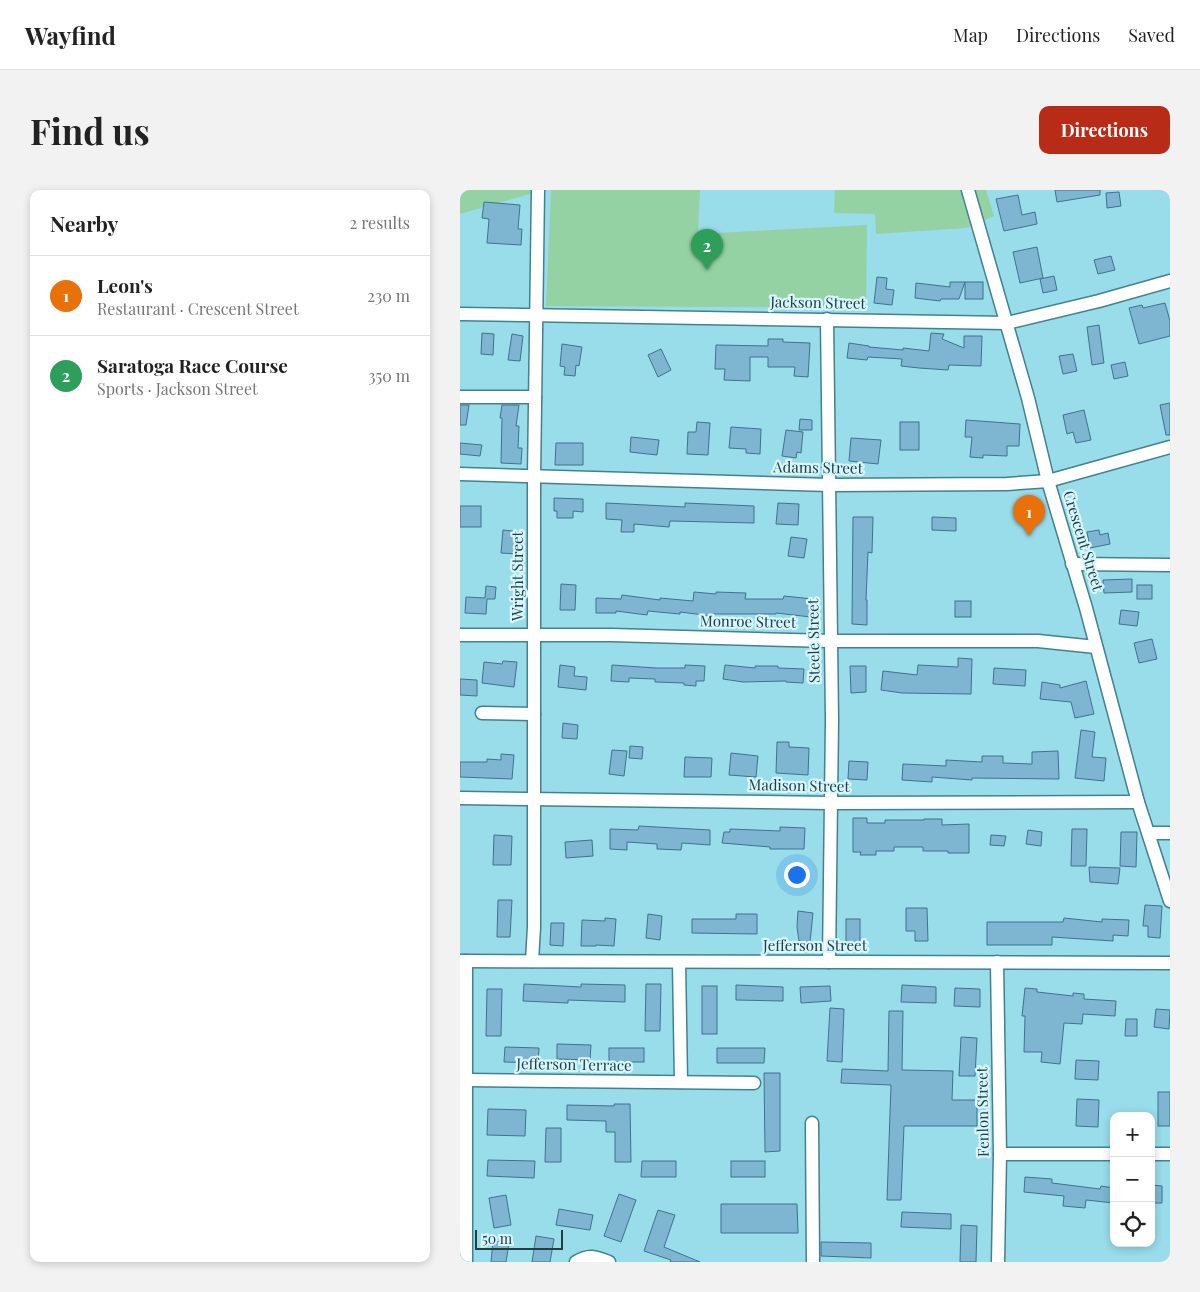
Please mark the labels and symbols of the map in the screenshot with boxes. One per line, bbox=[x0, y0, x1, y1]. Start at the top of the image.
pin: 2 bbox=[691, 229, 723, 270]
street label: Jackson Street bbox=[769, 291, 867, 313]
street label: Adams Street bbox=[772, 456, 864, 478]
street label: Crescent Street bbox=[1059, 488, 1109, 594]
pin: 1 bbox=[1013, 495, 1045, 536]
street label: Wright Street bbox=[507, 530, 527, 622]
street label: Steele Street bbox=[802, 598, 824, 683]
street label: Monroe Street bbox=[700, 610, 797, 632]
street label: Madison Street bbox=[748, 774, 851, 796]
your location bbox=[784, 862, 810, 888]
street label: Jefferson Street bbox=[762, 935, 868, 955]
street label: Jefferson Terrace bbox=[515, 1053, 632, 1075]
street label: Fenlon Street bbox=[971, 1066, 993, 1157]
scale bar bbox=[475, 1227, 562, 1250]

